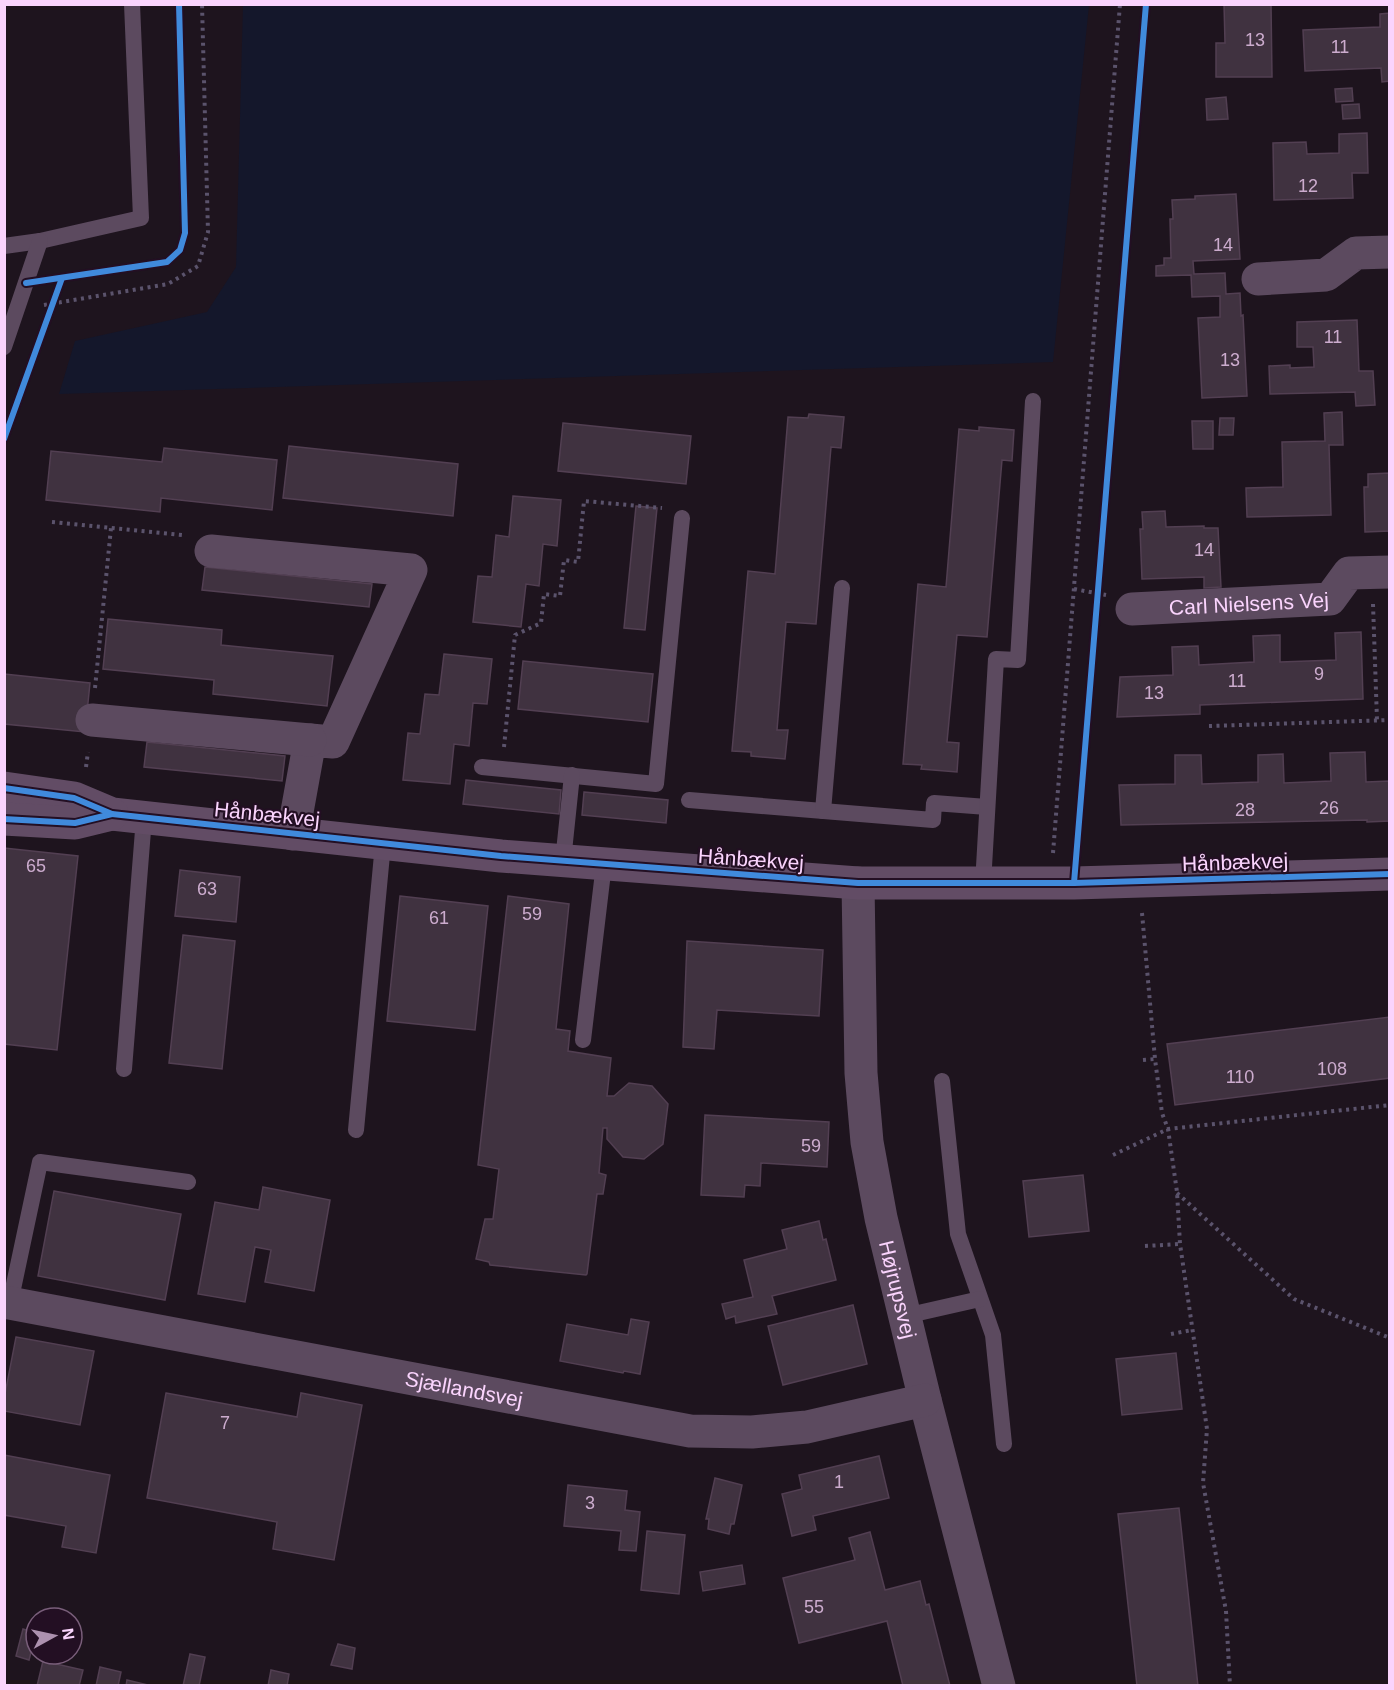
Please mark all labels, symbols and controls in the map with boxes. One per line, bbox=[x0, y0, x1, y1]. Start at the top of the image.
house number: 13 bbox=[1245, 30, 1265, 50]
house number: 11 bbox=[1331, 37, 1349, 57]
house number: 12 bbox=[1298, 176, 1318, 196]
house number: 14 bbox=[1213, 235, 1233, 255]
house number: 11 bbox=[1324, 327, 1342, 347]
house number: 13 bbox=[1220, 350, 1240, 370]
house number: 14 bbox=[1194, 540, 1214, 560]
street label: Carl Nielsens Vej bbox=[1168, 588, 1329, 619]
house number: 9 bbox=[1314, 664, 1324, 684]
house number: 11 bbox=[1228, 671, 1246, 691]
house number: 13 bbox=[1144, 683, 1164, 703]
street label: Hånbækvej bbox=[213, 797, 321, 831]
house number: 26 bbox=[1319, 798, 1339, 818]
house number: 28 bbox=[1235, 800, 1255, 820]
street label: Hånbækvej bbox=[697, 844, 805, 874]
street label: Hånbækvej bbox=[1182, 849, 1288, 875]
house number: 65 bbox=[26, 856, 46, 876]
house number: 63 bbox=[197, 879, 217, 899]
house number: 59 bbox=[522, 904, 542, 924]
house number: 61 bbox=[429, 908, 449, 928]
house number: 108 bbox=[1317, 1059, 1347, 1079]
house number: 110 bbox=[1226, 1067, 1254, 1087]
house number: 59 bbox=[801, 1136, 821, 1156]
street label: Højrupsvej bbox=[875, 1238, 921, 1341]
street label: Sjællandsvej bbox=[403, 1366, 525, 1411]
house number: 7 bbox=[220, 1413, 230, 1433]
house number: 1 bbox=[834, 1472, 844, 1492]
house number: 3 bbox=[585, 1493, 595, 1513]
house number: 55 bbox=[804, 1597, 824, 1617]
north arrow bbox=[24, 1606, 84, 1666]
text: N bbox=[59, 1627, 78, 1641]

